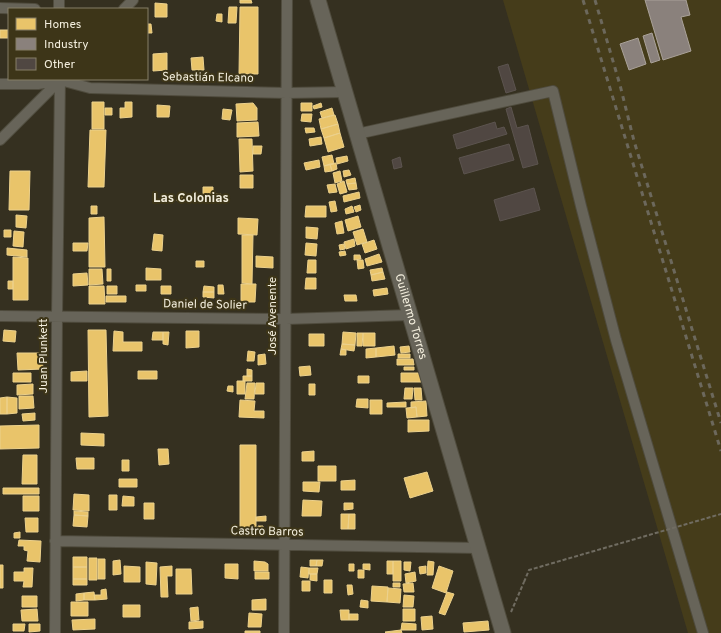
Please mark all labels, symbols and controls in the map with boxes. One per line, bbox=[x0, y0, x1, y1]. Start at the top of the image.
legend bbox=[8, 8, 148, 80]
text: Homes bbox=[44, 17, 81, 33]
text: Industry bbox=[44, 37, 89, 53]
text: Other bbox=[44, 57, 76, 73]
street label: Sebastián Elcano bbox=[162, 69, 254, 87]
district label: Las Colonias bbox=[153, 191, 229, 207]
street label: Guillermo Torres bbox=[390, 272, 431, 361]
street label: José Avenente bbox=[265, 277, 281, 355]
street label: Daniel de Solier bbox=[163, 296, 247, 314]
street label: Juan Plunkett bbox=[36, 319, 52, 393]
street label: Castro Barros bbox=[230, 523, 304, 541]

